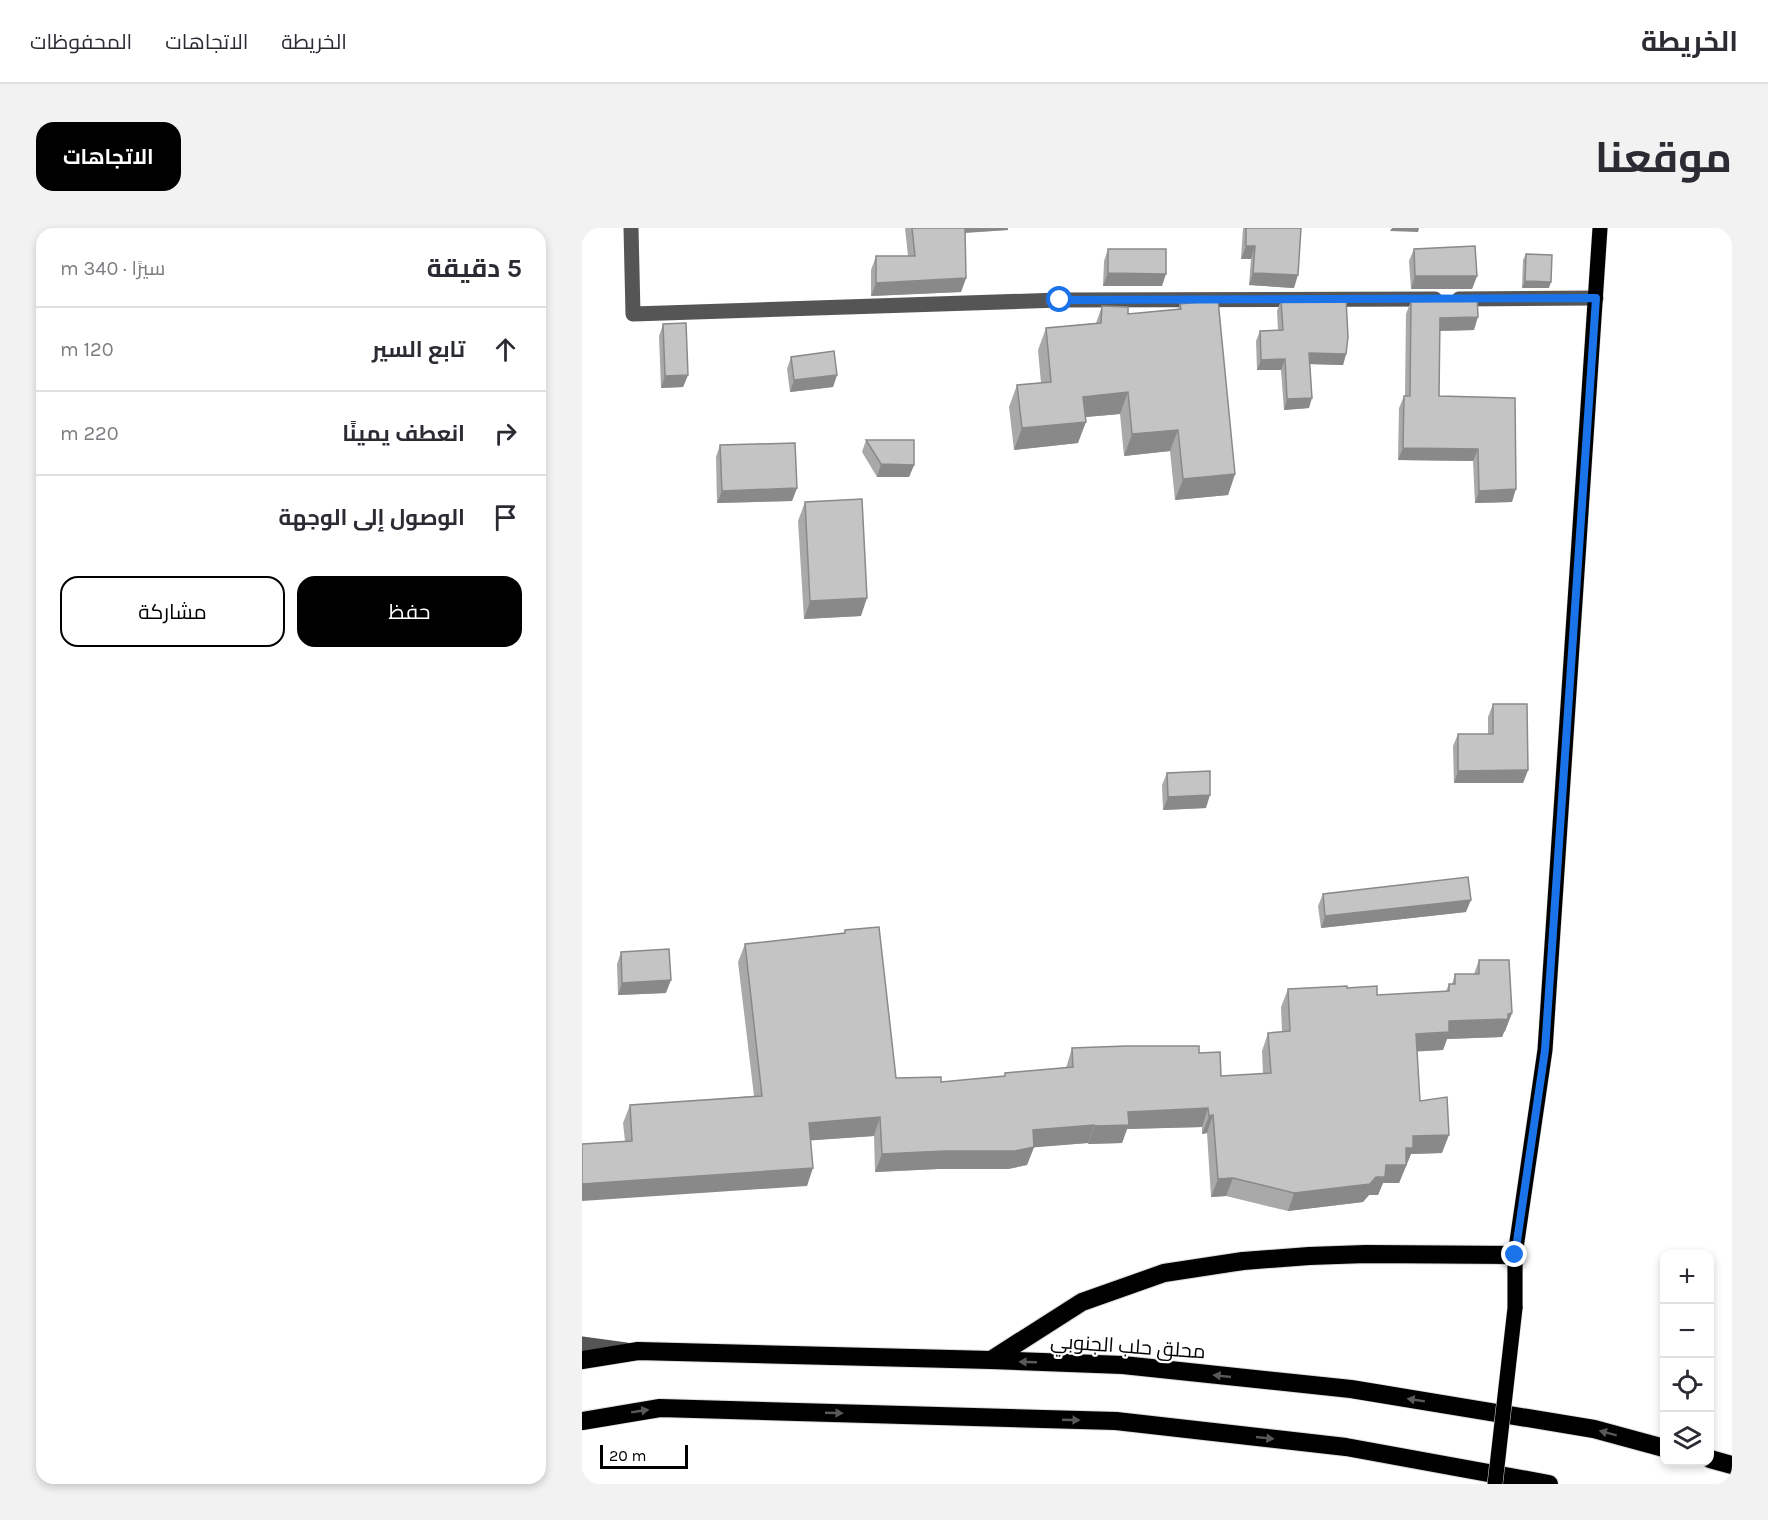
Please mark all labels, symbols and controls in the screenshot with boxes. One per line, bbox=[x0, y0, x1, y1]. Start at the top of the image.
text: الخريطة bbox=[1641, 25, 1738, 58]
text: المحفوظات bbox=[30, 30, 132, 54]
text: الاتجاهات bbox=[165, 30, 248, 54]
text: الخريطة bbox=[281, 30, 347, 54]
button: الاتجاهات bbox=[36, 122, 181, 191]
text: موقعنا bbox=[1595, 133, 1732, 183]
text: 5 دقيقة bbox=[427, 253, 522, 284]
text: سيرًا · 340 m bbox=[60, 257, 165, 280]
route start bbox=[1046, 286, 1072, 312]
icon: ahead bbox=[489, 333, 522, 366]
text: تابع السير bbox=[372, 337, 465, 363]
text: 120 m bbox=[60, 338, 114, 361]
icon: right bbox=[489, 417, 522, 450]
text: انعطف يمينًا bbox=[342, 421, 465, 447]
text: 220 m bbox=[60, 422, 119, 445]
icon: arrive bbox=[489, 501, 522, 534]
text: الوصول إلى الوجهة bbox=[279, 505, 465, 531]
button: مشاركة bbox=[60, 576, 285, 647]
button: حفظ bbox=[297, 576, 522, 647]
route end bbox=[1501, 1241, 1527, 1267]
map controls bbox=[1660, 1250, 1714, 1466]
button: + bbox=[1660, 1250, 1714, 1304]
button: − bbox=[1660, 1304, 1714, 1358]
street label: محلق حلب الجنوبي bbox=[1049, 1330, 1206, 1367]
one-way arrow bbox=[1018, 1357, 1037, 1366]
button: locate bbox=[1660, 1358, 1714, 1412]
one-way arrow bbox=[1213, 1371, 1232, 1381]
one-way arrow bbox=[1406, 1395, 1425, 1404]
one-way arrow bbox=[630, 1406, 649, 1415]
one-way arrow bbox=[825, 1408, 844, 1418]
button: layers bbox=[1660, 1412, 1714, 1466]
one-way arrow bbox=[1062, 1415, 1081, 1425]
one-way arrow bbox=[1599, 1427, 1617, 1437]
one-way arrow bbox=[1256, 1433, 1275, 1443]
scale bar bbox=[600, 1442, 688, 1470]
text: 20 m bbox=[609, 1446, 647, 1465]

